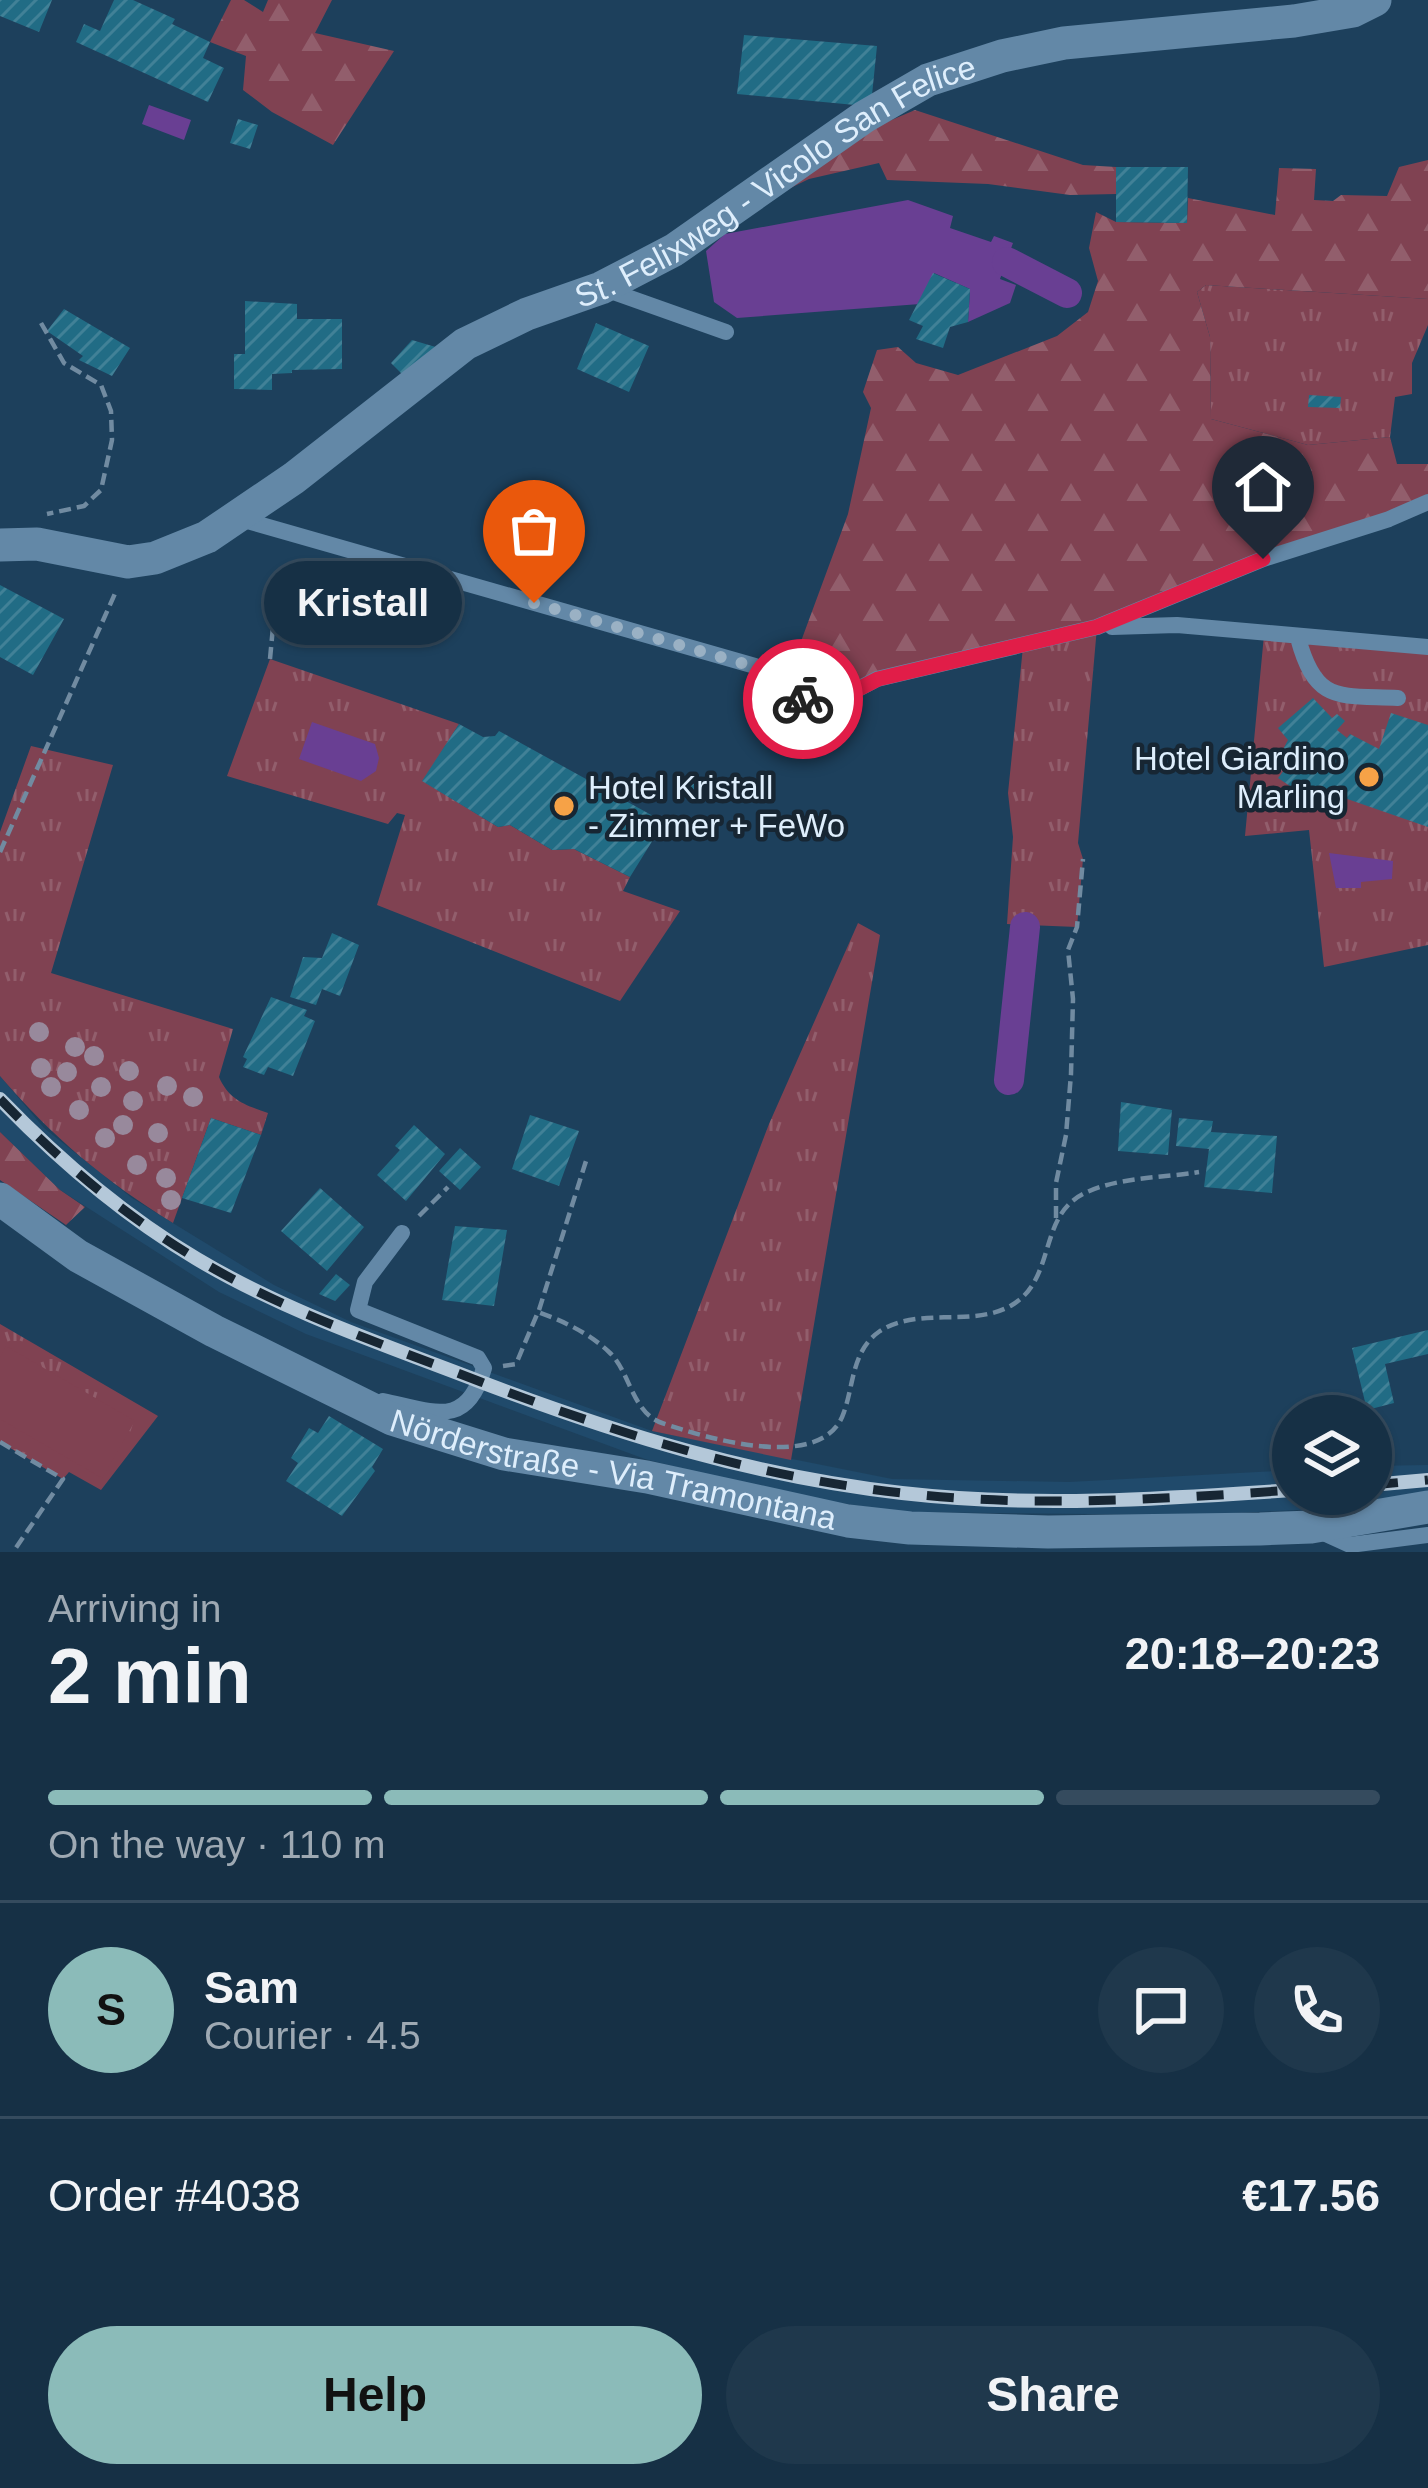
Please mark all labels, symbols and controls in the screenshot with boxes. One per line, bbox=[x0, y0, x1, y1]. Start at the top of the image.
street label: St. Felixweg - Vicolo San Felice bbox=[570, 48, 980, 315]
pin bbox=[1212, 436, 1314, 559]
icon: home bbox=[1230, 454, 1296, 520]
pin bbox=[483, 480, 585, 603]
icon: bag bbox=[501, 498, 567, 564]
callout: Kristall bbox=[264, 561, 462, 645]
text: Kristall bbox=[297, 581, 429, 624]
courier bbox=[743, 639, 863, 759]
icon: bike bbox=[770, 666, 836, 732]
place label: Hotel Giardino Marling bbox=[1134, 740, 1345, 815]
marker: Hotel Giardino Marling bbox=[1356, 764, 1382, 790]
place label: Hotel Kristall - Zimmer + FeWo bbox=[588, 769, 845, 844]
marker: Hotel Kristall - Zimmer + FeWo bbox=[551, 793, 577, 819]
map controls bbox=[1272, 1395, 1392, 1515]
button: layers bbox=[1272, 1395, 1392, 1515]
street label: Nörderstraße - Via Tramontana bbox=[386, 1402, 840, 1537]
text: Arriving in bbox=[48, 1587, 221, 1630]
text: 20:18–20:23 bbox=[1125, 1628, 1380, 1679]
text: 2 min bbox=[48, 1632, 252, 1720]
text: On the way · 110 m bbox=[48, 1823, 385, 1866]
button: chat bbox=[1098, 1947, 1224, 2073]
button: phone bbox=[1254, 1947, 1380, 2073]
text: Sam bbox=[204, 1962, 299, 2013]
text: S bbox=[96, 1984, 126, 2035]
text: Courier · 4.5 bbox=[204, 2014, 421, 2057]
text: Order #4038 bbox=[48, 2170, 301, 2221]
text: €17.56 bbox=[1242, 2170, 1380, 2221]
button: Help bbox=[48, 2326, 702, 2464]
button: Share bbox=[726, 2326, 1380, 2464]

